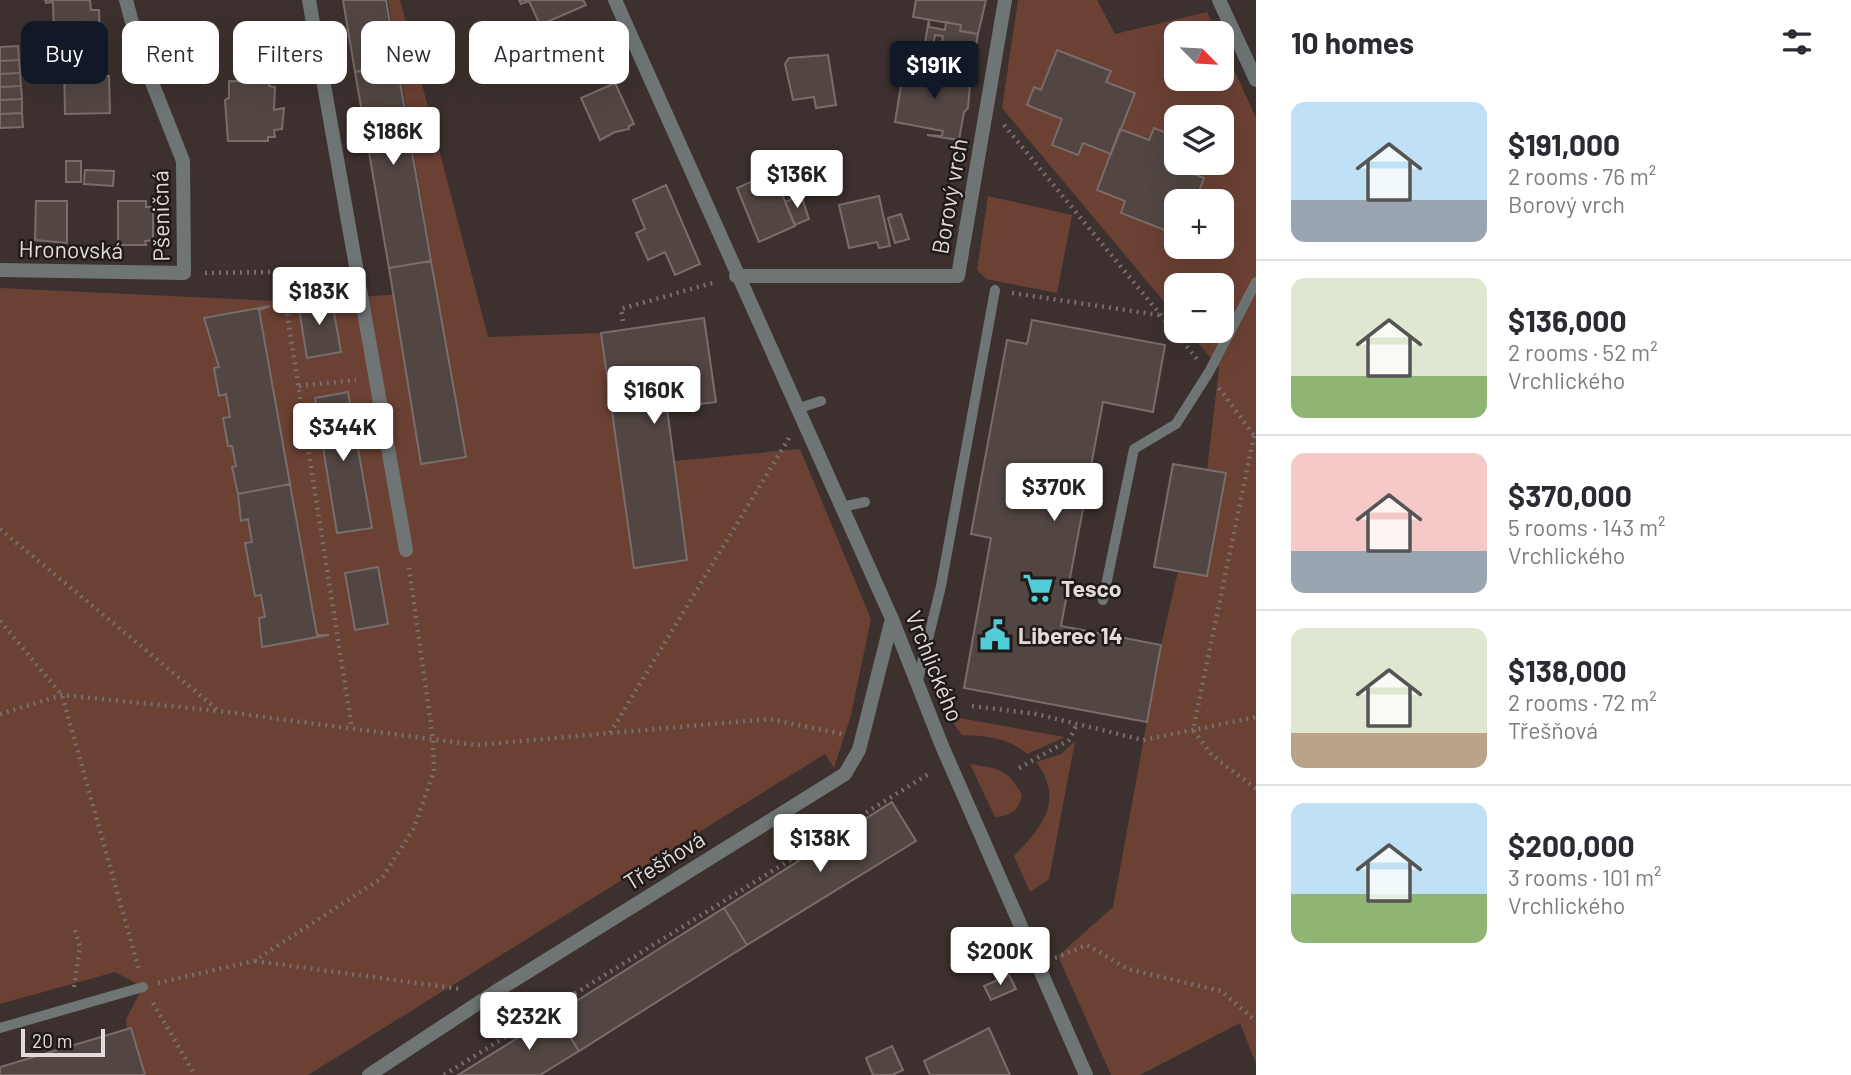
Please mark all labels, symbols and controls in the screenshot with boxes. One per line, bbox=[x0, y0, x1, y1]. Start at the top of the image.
chip: Buy bbox=[21, 21, 108, 84]
chip: Rent bbox=[122, 21, 219, 84]
chip: Filters bbox=[233, 21, 347, 84]
chip: New bbox=[361, 21, 455, 84]
chip: Apartment bbox=[469, 21, 629, 84]
north arrow bbox=[1164, 21, 1234, 91]
map controls bbox=[1164, 21, 1234, 343]
icon: filters bbox=[1778, 23, 1816, 61]
text: 10 homes bbox=[1291, 24, 1414, 60]
pin: $191K bbox=[885, 42, 983, 101]
text: $191K bbox=[906, 50, 962, 78]
button: layers bbox=[1164, 105, 1234, 175]
pin: $186K bbox=[344, 108, 442, 167]
text: $186K bbox=[363, 116, 423, 144]
text: $191,000 bbox=[1508, 126, 1620, 162]
icon: home bbox=[1347, 130, 1431, 214]
street label: Borový vrch bbox=[925, 136, 973, 256]
pin: $136K bbox=[748, 150, 846, 210]
text: $136K bbox=[767, 159, 827, 187]
text: 2 rooms · 76 m² bbox=[1508, 162, 1656, 190]
street label: Pšeničná bbox=[145, 170, 175, 262]
button: + bbox=[1164, 189, 1234, 259]
text: Borový vrch bbox=[1508, 190, 1625, 218]
street label: Hronovská bbox=[19, 234, 123, 264]
pin: $183K bbox=[270, 268, 368, 327]
button: − bbox=[1164, 273, 1234, 343]
text: $183K bbox=[289, 276, 349, 304]
text: $136,000 bbox=[1508, 302, 1627, 338]
icon: home bbox=[1347, 306, 1431, 390]
text: 2 rooms · 52 m² bbox=[1508, 338, 1658, 366]
pin: $160K bbox=[605, 366, 703, 426]
text: Vrchlického bbox=[1508, 366, 1625, 394]
text: $160K bbox=[623, 375, 685, 403]
pin: $344K bbox=[294, 404, 392, 463]
text: $344K bbox=[309, 412, 377, 440]
pin: $370K bbox=[1005, 463, 1103, 523]
text: $370K bbox=[1022, 472, 1086, 500]
text: $370,000 bbox=[1508, 477, 1632, 513]
icon: home bbox=[1347, 481, 1431, 565]
text: 5 rooms · 143 m² bbox=[1508, 513, 1666, 541]
text: Vrchlického bbox=[1508, 541, 1625, 569]
supermarket icon: Tesco bbox=[1021, 571, 1055, 605]
place label: Tesco bbox=[1061, 574, 1122, 602]
street label: Vrchlického bbox=[900, 606, 970, 726]
public building icon: Liberec 14 bbox=[978, 618, 1012, 652]
place label: Liberec 14 bbox=[1018, 621, 1123, 649]
text: $138,000 bbox=[1508, 652, 1627, 688]
icon: home bbox=[1347, 656, 1431, 740]
text: 2 rooms · 72 m² bbox=[1508, 688, 1657, 716]
text: Třešňová bbox=[1508, 716, 1598, 744]
pin: $138K bbox=[771, 814, 869, 874]
text: $138K bbox=[790, 823, 850, 851]
street label: Třešňová bbox=[618, 824, 710, 896]
text: $200,000 bbox=[1508, 827, 1635, 863]
icon: home bbox=[1347, 831, 1431, 915]
text: 3 rooms · 101 m² bbox=[1508, 863, 1661, 891]
text: Vrchlického bbox=[1508, 891, 1625, 919]
pin: $200K bbox=[951, 928, 1049, 987]
text: $200K bbox=[967, 936, 1033, 964]
pin: $232K bbox=[480, 992, 578, 1052]
text: $232K bbox=[496, 1001, 562, 1029]
scale bar bbox=[21, 1026, 105, 1058]
text: 20 m bbox=[32, 1029, 72, 1052]

